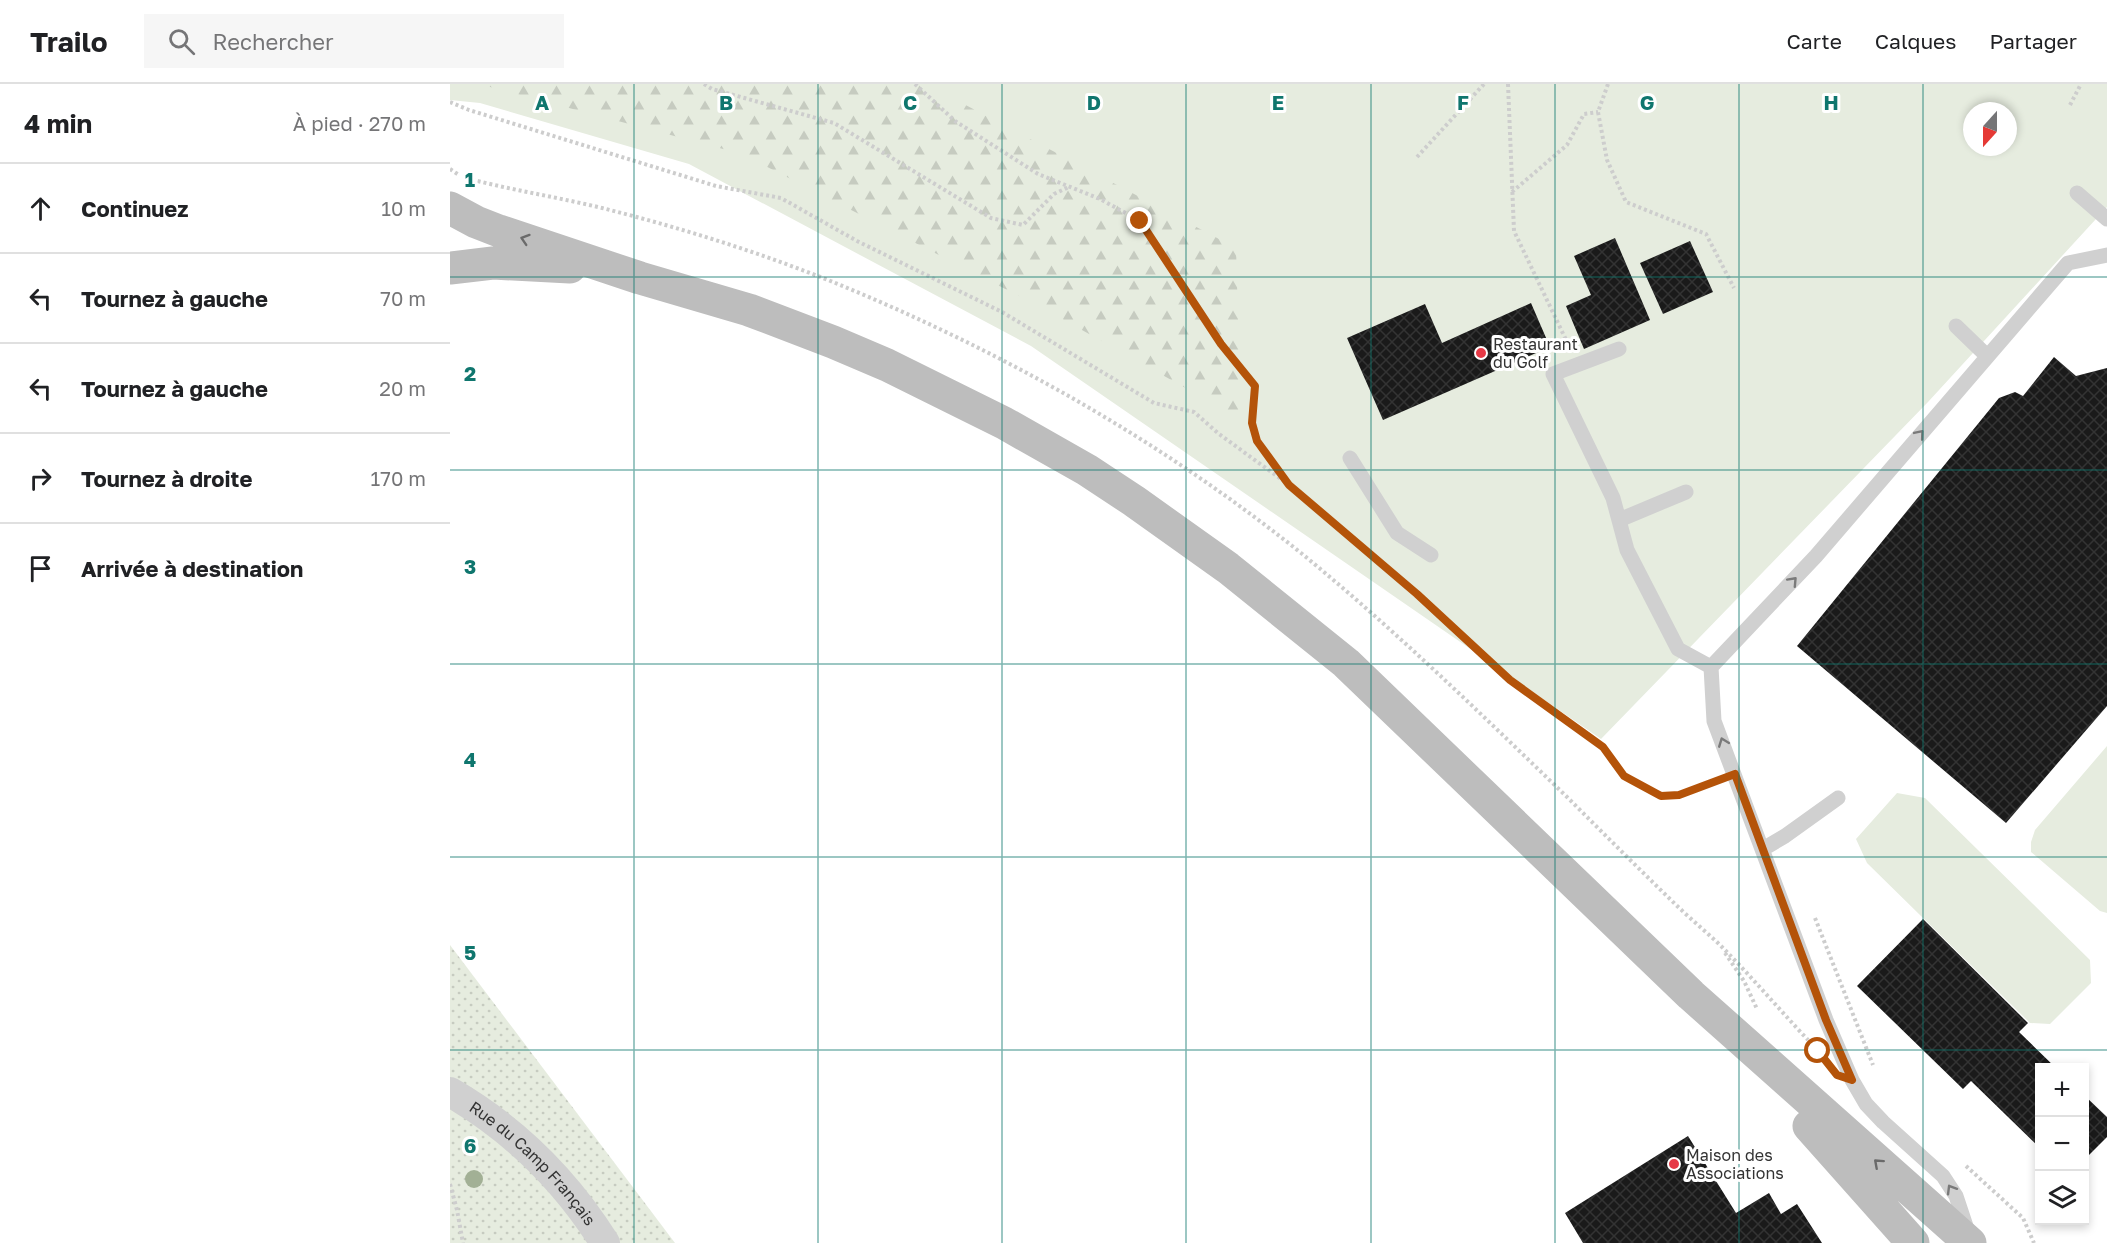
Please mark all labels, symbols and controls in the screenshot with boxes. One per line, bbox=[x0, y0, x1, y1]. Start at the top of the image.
search box bbox=[144, 14, 564, 68]
text: Trailo bbox=[30, 25, 108, 58]
icon: search bbox=[165, 25, 198, 58]
text: Rechercher bbox=[213, 28, 334, 55]
text: Carte bbox=[1786, 28, 1842, 54]
text: Calques bbox=[1875, 28, 1956, 54]
text: Partager bbox=[1989, 28, 2077, 54]
text: A bbox=[535, 90, 549, 114]
text: B bbox=[719, 90, 733, 114]
text: C bbox=[903, 90, 917, 114]
text: D bbox=[1087, 90, 1101, 114]
text: E bbox=[1272, 90, 1284, 114]
text: F bbox=[1457, 90, 1469, 114]
text: G bbox=[1640, 90, 1654, 114]
text: H bbox=[1823, 90, 1839, 114]
north arrow bbox=[1963, 102, 2017, 156]
text: 4 min bbox=[24, 108, 92, 139]
text: À pied · 270 m bbox=[293, 111, 426, 135]
text: 1 bbox=[465, 167, 475, 191]
icon: ahead bbox=[24, 192, 57, 225]
text: Continuez bbox=[81, 195, 188, 222]
text: 10 m bbox=[381, 196, 426, 220]
route end bbox=[1126, 207, 1152, 233]
one-way arrow bbox=[520, 234, 531, 246]
icon: left bbox=[24, 282, 57, 315]
text: Tournez à gauche bbox=[81, 285, 268, 312]
text: 70 m bbox=[380, 286, 426, 310]
place label: Restaurant du Golf bbox=[1493, 334, 1578, 372]
marker: Restaurant du Golf bbox=[1474, 346, 1488, 360]
text: 2 bbox=[464, 361, 476, 385]
icon: left bbox=[24, 372, 57, 405]
text: Tournez à gauche bbox=[81, 375, 268, 402]
text: 20 m bbox=[379, 376, 426, 400]
one-way arrow bbox=[1913, 430, 1924, 441]
icon: right bbox=[24, 462, 57, 495]
text: Tournez à droite bbox=[81, 465, 252, 492]
text: 170 m bbox=[371, 466, 426, 490]
icon: arrive bbox=[24, 552, 57, 585]
text: 3 bbox=[464, 554, 476, 578]
text: Arrivée à destination bbox=[81, 555, 303, 582]
one-way arrow bbox=[1785, 578, 1796, 589]
one-way arrow bbox=[1717, 738, 1730, 748]
text: 4 bbox=[464, 747, 476, 771]
text: 5 bbox=[464, 940, 476, 964]
route start bbox=[1804, 1037, 1830, 1063]
map controls bbox=[2035, 1063, 2089, 1225]
button: + bbox=[2035, 1063, 2089, 1117]
street label: Rue du Camp Français bbox=[466, 1097, 600, 1229]
button: − bbox=[2035, 1117, 2089, 1171]
text: 6 bbox=[464, 1133, 476, 1157]
place label: Maison des Associations bbox=[1686, 1145, 1784, 1183]
marker: Maison des Associations bbox=[1667, 1157, 1681, 1171]
one-way arrow bbox=[1875, 1159, 1885, 1170]
button: layers bbox=[2035, 1171, 2089, 1225]
one-way arrow bbox=[1947, 1184, 1958, 1195]

